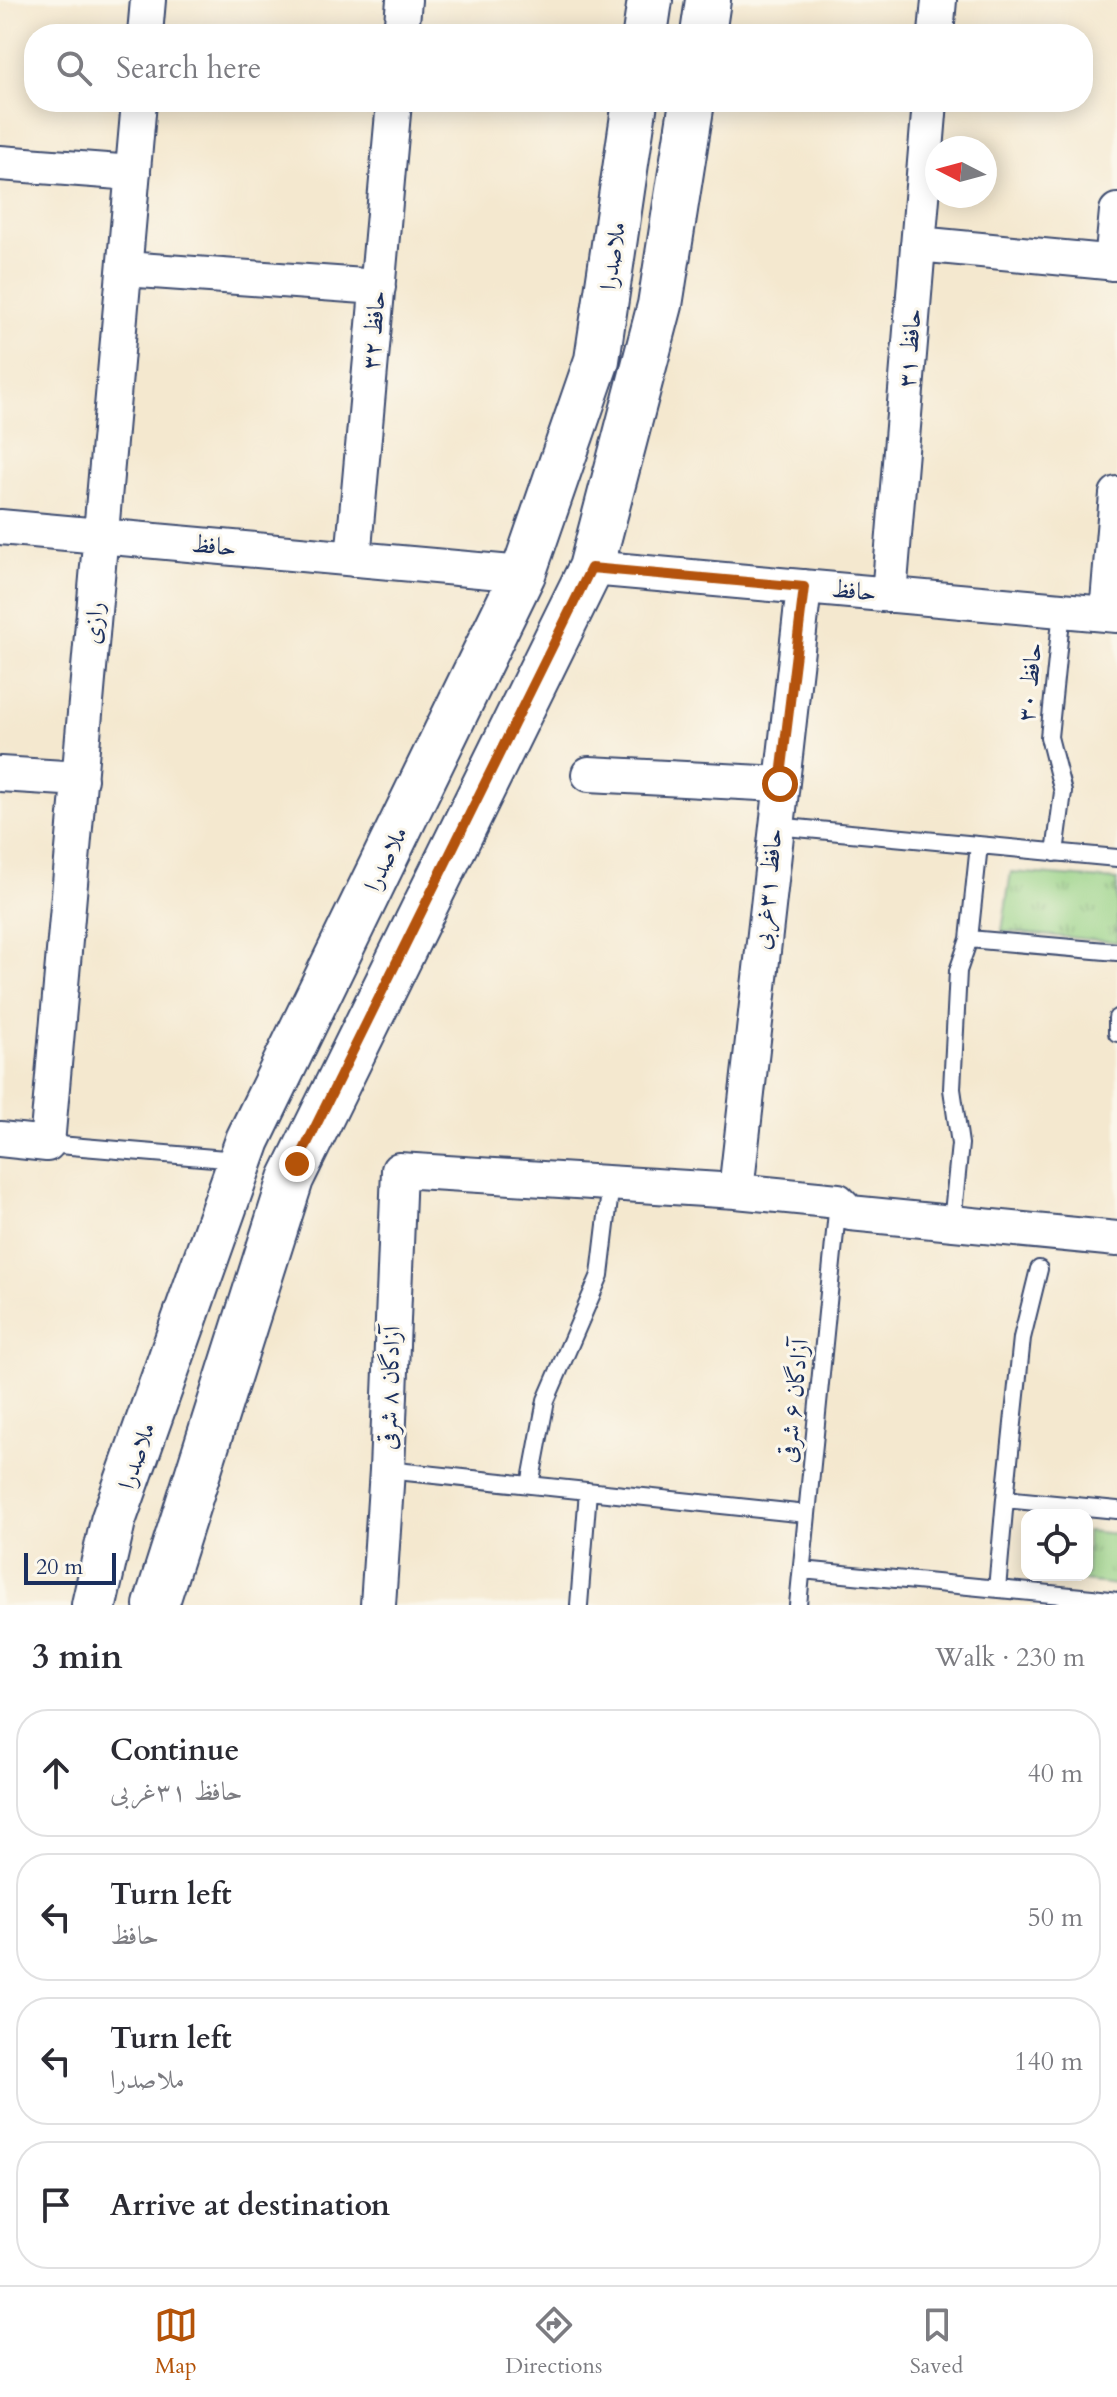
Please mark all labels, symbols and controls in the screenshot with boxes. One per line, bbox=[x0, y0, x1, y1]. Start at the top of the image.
search box bbox=[24, 24, 1093, 112]
icon: search bbox=[52, 46, 96, 90]
text: Search here bbox=[116, 48, 261, 89]
north arrow bbox=[925, 136, 997, 208]
street label: ملاصدرا bbox=[592, 220, 634, 292]
street label: حافظ ۳۲ bbox=[354, 289, 394, 371]
street label: حافظ ۳۱ bbox=[890, 307, 930, 389]
street label: حافظ bbox=[190, 528, 238, 564]
street label: حافظ bbox=[830, 573, 878, 609]
street label: رازی bbox=[76, 600, 112, 646]
street label: حافظ ۳۰ bbox=[1009, 641, 1051, 723]
route start bbox=[762, 766, 798, 802]
street label: ملاصدرا bbox=[356, 821, 416, 897]
street label: حافظ ۳۱غربی bbox=[745, 827, 791, 951]
route end bbox=[279, 1146, 315, 1182]
street label: آزادگان ۸ شرقی bbox=[371, 1323, 409, 1451]
street label: آزادگان ۶ شرقی bbox=[771, 1335, 817, 1464]
street label: ملاصدرا bbox=[110, 1418, 164, 1494]
map controls bbox=[1021, 1509, 1093, 1581]
button: locate bbox=[1021, 1509, 1093, 1581]
scale bar bbox=[24, 1549, 116, 1585]
text: 20 m bbox=[36, 1552, 83, 1582]
text: 3 min bbox=[32, 1634, 123, 1680]
text: Walk · 230 m bbox=[935, 1640, 1085, 1675]
text: Continue bbox=[110, 1730, 239, 1771]
icon: ahead bbox=[34, 1751, 78, 1795]
text: 40 m bbox=[1027, 1756, 1083, 1791]
text: حافظ ۳۱غربی bbox=[110, 1774, 242, 1809]
text: Turn left bbox=[110, 1874, 232, 1915]
icon: left bbox=[34, 1895, 78, 1939]
text: 50 m bbox=[1027, 1900, 1083, 1935]
text: حافظ bbox=[110, 1918, 159, 1953]
text: Turn left bbox=[110, 2018, 232, 2059]
icon: left bbox=[34, 2039, 78, 2083]
text: 140 m bbox=[1014, 2044, 1083, 2079]
text: ملاصدرا bbox=[110, 2062, 185, 2097]
icon: arrive bbox=[34, 2183, 78, 2227]
text: Arrive at destination bbox=[110, 2185, 390, 2226]
tab: Map bbox=[154, 2303, 198, 2381]
tab: Directions bbox=[505, 2303, 602, 2381]
tab: Saved bbox=[910, 2303, 963, 2381]

